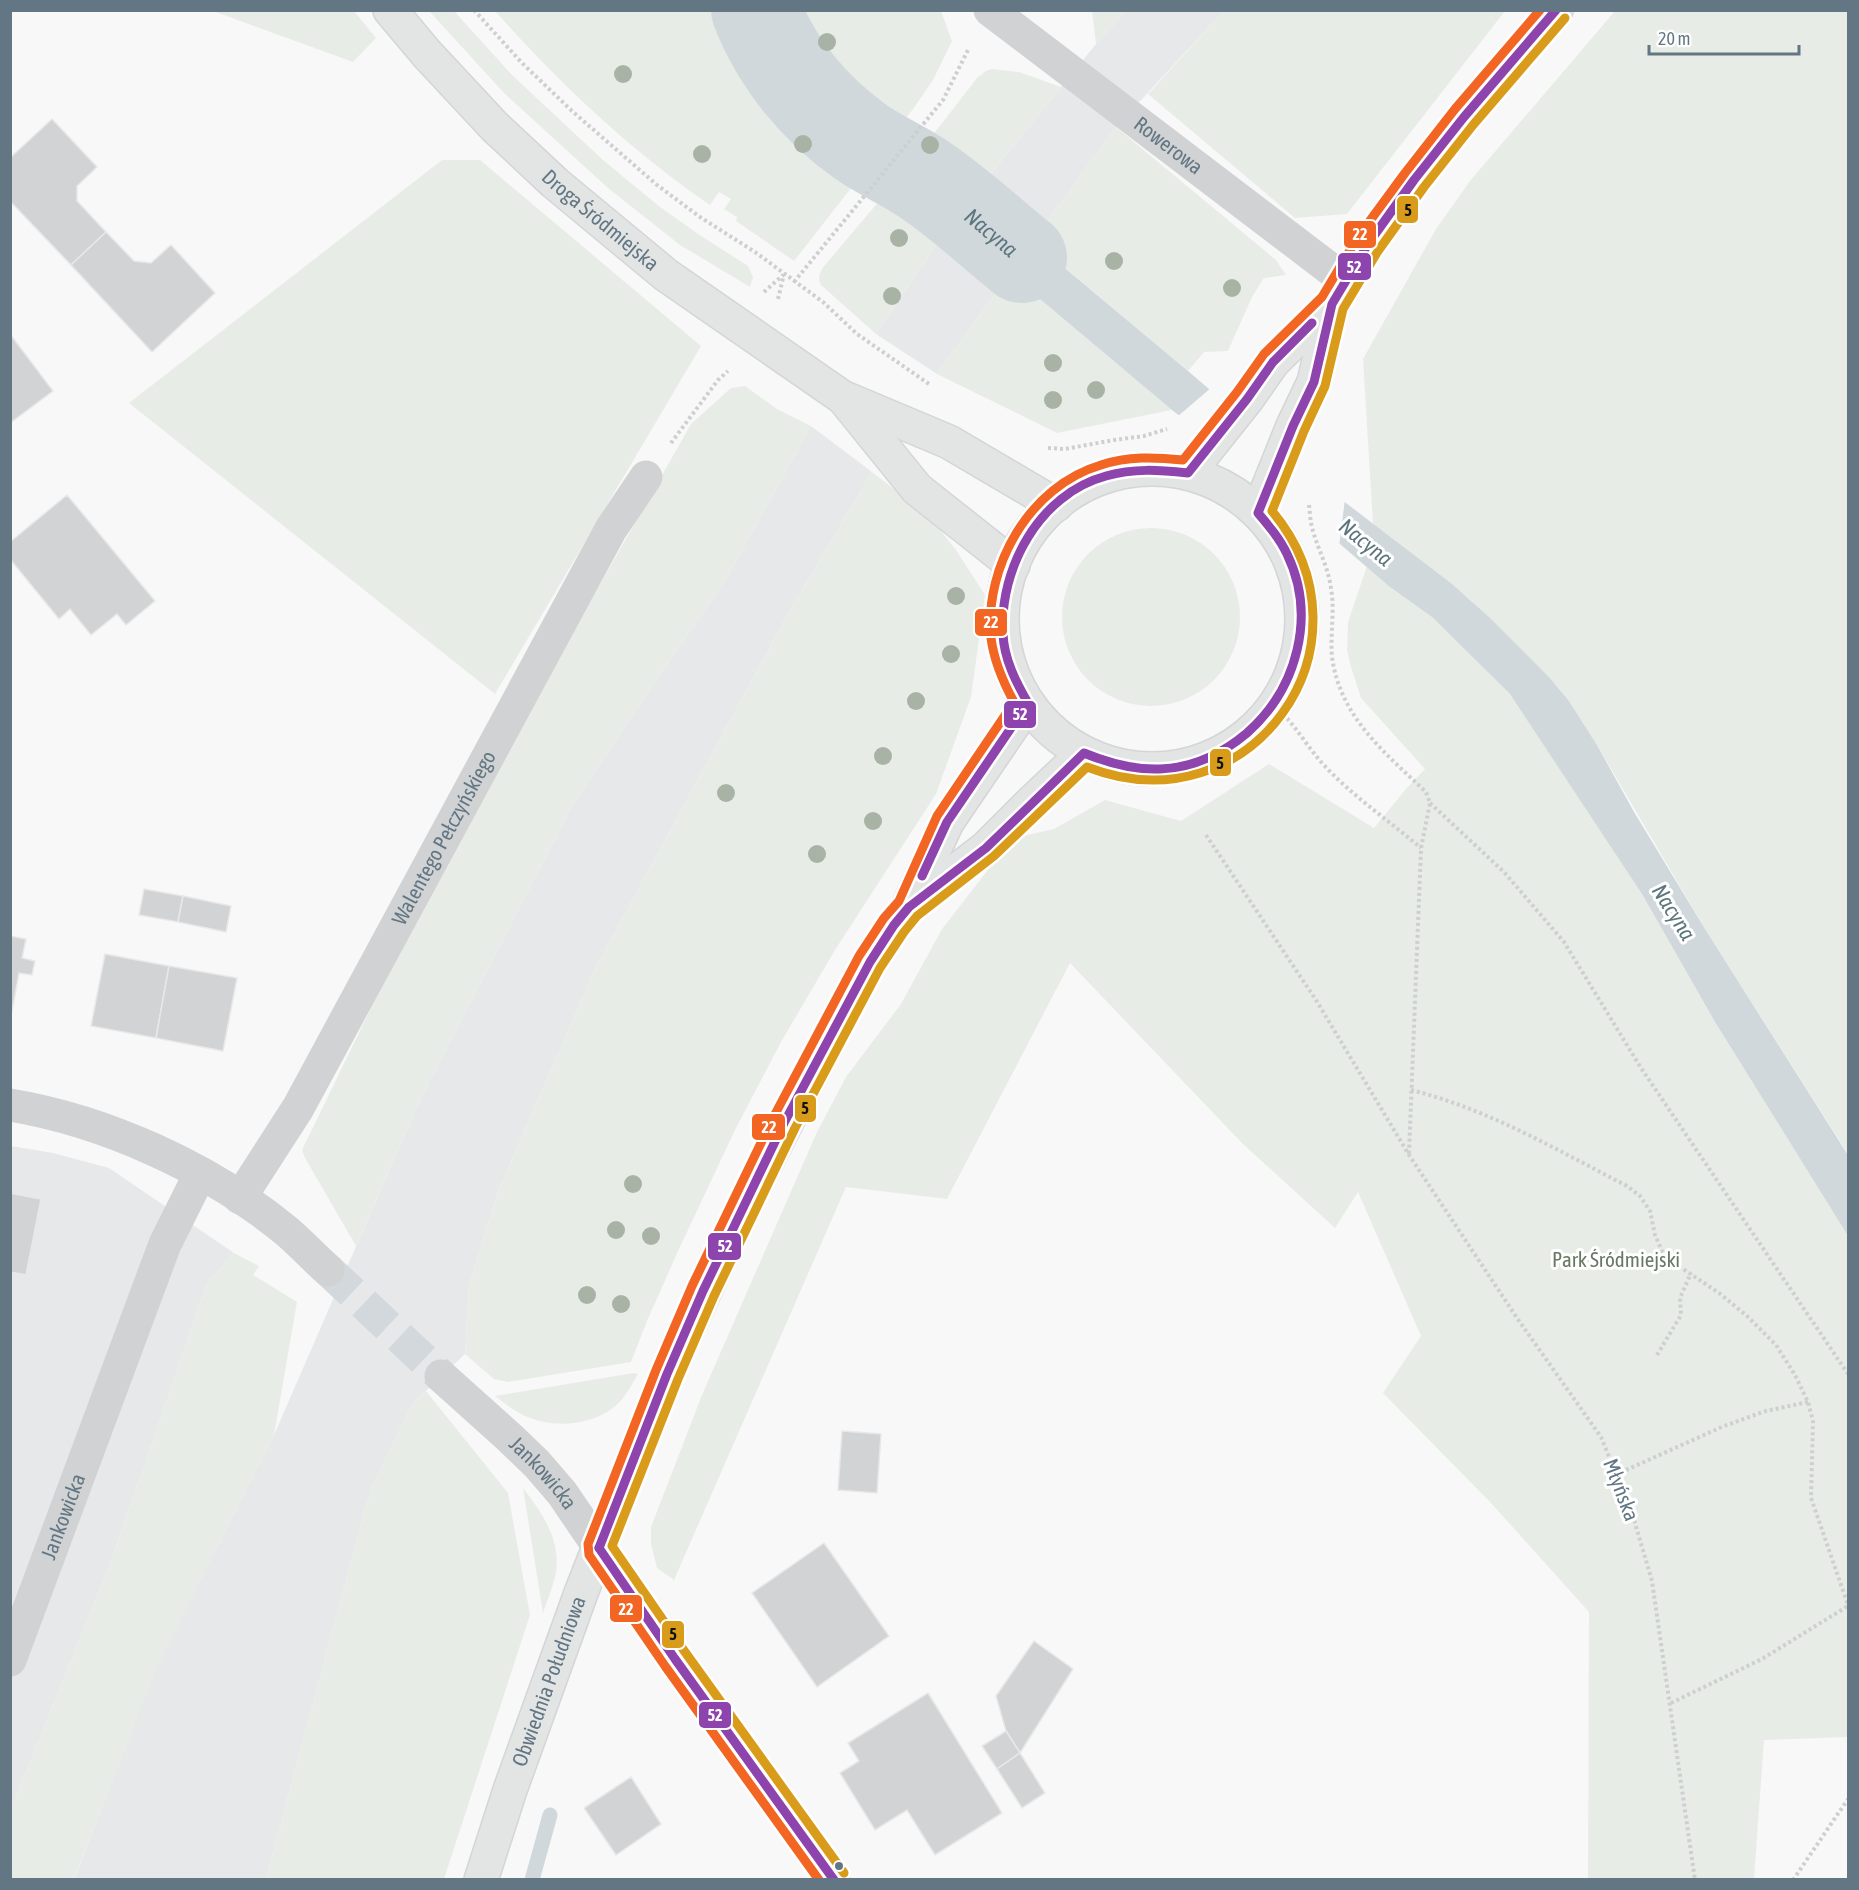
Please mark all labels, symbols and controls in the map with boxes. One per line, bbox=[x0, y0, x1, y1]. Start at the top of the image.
scale bar bbox=[1649, 18, 1799, 56]
text: 20 m bbox=[1658, 28, 1690, 49]
street label: Rowerowa bbox=[1130, 111, 1208, 179]
street label: Droga Śródmiejska bbox=[537, 164, 664, 275]
line badge: 5 bbox=[1396, 195, 1419, 224]
text: 5 bbox=[1404, 201, 1412, 219]
water label: Nacyna bbox=[960, 203, 1023, 262]
line badge: 22 bbox=[1343, 220, 1377, 249]
text: 22 bbox=[1352, 225, 1368, 243]
line badge: 52 bbox=[1337, 252, 1372, 281]
text: 52 bbox=[1346, 258, 1362, 276]
water label: Nacyna bbox=[1334, 513, 1398, 571]
line badge: 22 bbox=[974, 608, 1008, 637]
text: 22 bbox=[983, 613, 999, 631]
line badge: 52 bbox=[1003, 700, 1037, 729]
text: 52 bbox=[1012, 705, 1028, 723]
street label: Walentego Pełczyńskiego bbox=[386, 746, 500, 929]
line badge: 5 bbox=[1209, 748, 1232, 777]
text: 5 bbox=[1216, 754, 1224, 772]
water label: Nacyna bbox=[1647, 879, 1701, 945]
line badge: 5 bbox=[794, 1094, 817, 1123]
text: 5 bbox=[801, 1099, 809, 1117]
line badge: 22 bbox=[751, 1113, 786, 1141]
text: 22 bbox=[761, 1118, 777, 1136]
line badge: 52 bbox=[707, 1232, 742, 1261]
text: 52 bbox=[717, 1237, 733, 1255]
park label: Park Śródmiejski bbox=[1552, 1247, 1680, 1271]
street label: Jankowicka bbox=[505, 1431, 582, 1513]
street label: Młyńska bbox=[1599, 1455, 1645, 1524]
street label: Jankowicka bbox=[36, 1470, 89, 1562]
street label: Obwiednia Południowa bbox=[507, 1593, 590, 1769]
line badge: 22 bbox=[609, 1594, 643, 1623]
text: 22 bbox=[618, 1600, 634, 1618]
line badge: 5 bbox=[661, 1620, 685, 1649]
text: 5 bbox=[669, 1625, 677, 1643]
line badge: 52 bbox=[698, 1701, 732, 1729]
text: 52 bbox=[707, 1706, 723, 1724]
unlabelled marker bbox=[833, 1860, 845, 1872]

